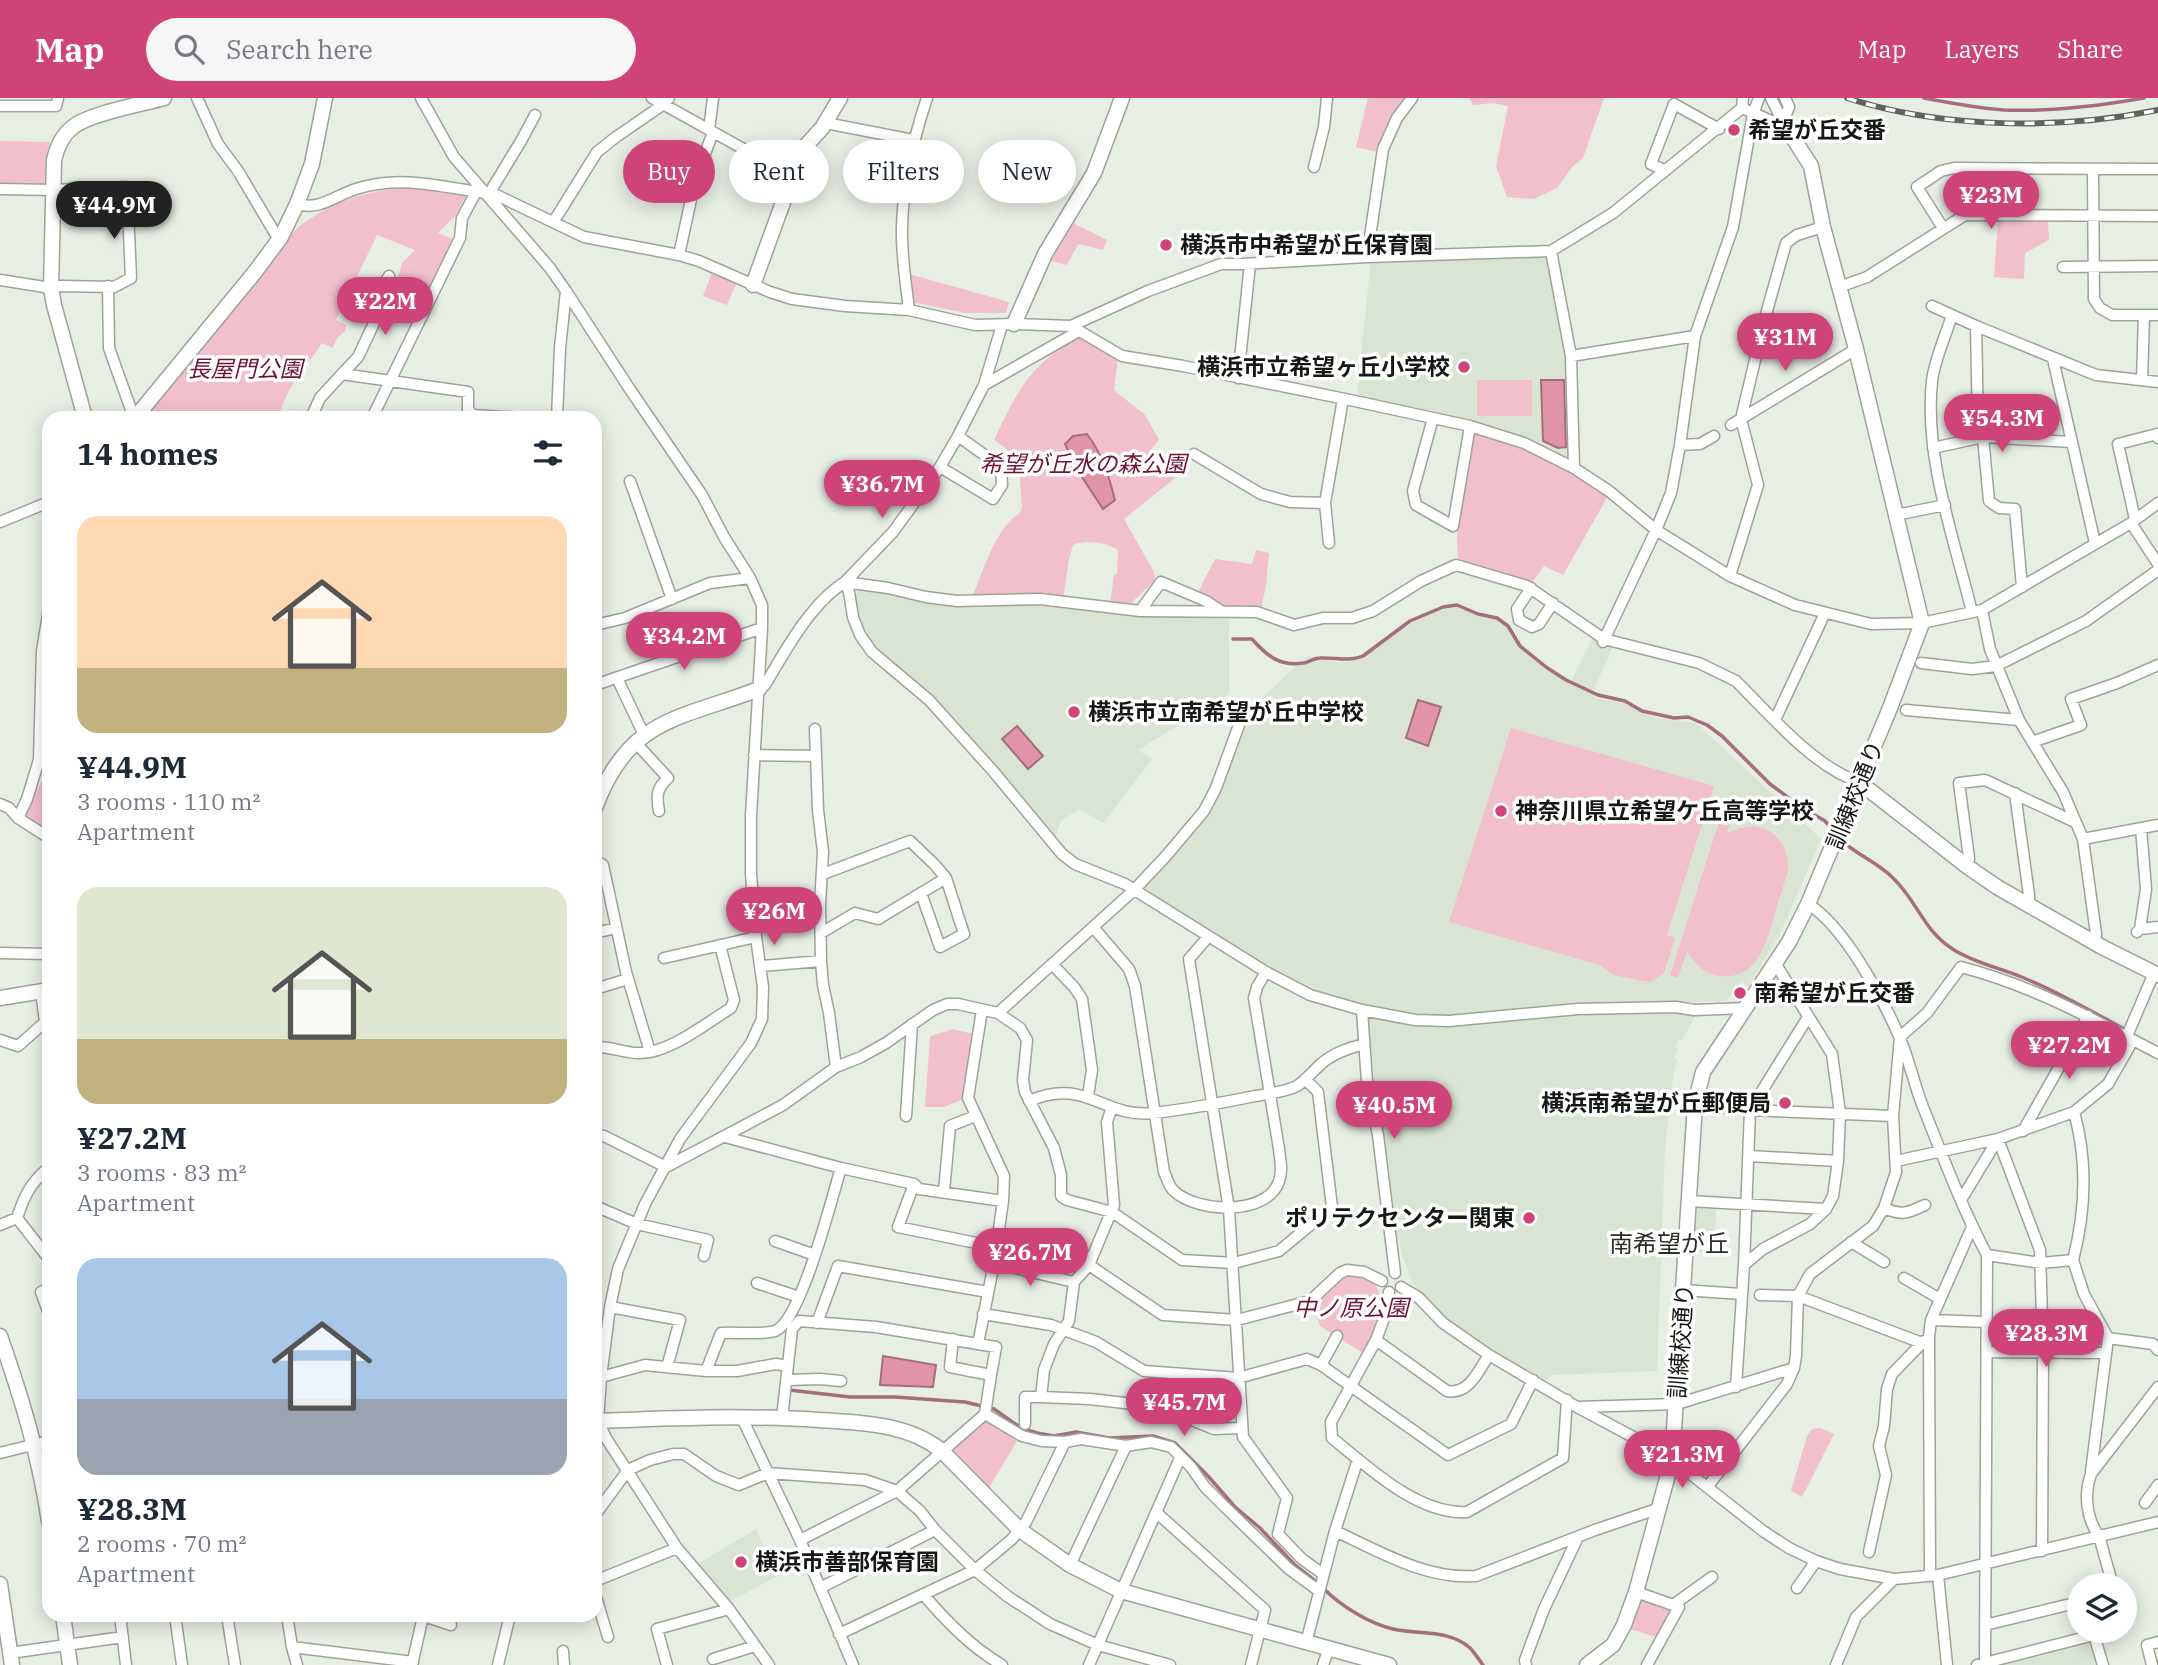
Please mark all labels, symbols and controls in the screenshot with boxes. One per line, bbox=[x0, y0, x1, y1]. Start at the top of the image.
search box bbox=[146, 18, 636, 81]
text: Map bbox=[35, 28, 104, 71]
icon: search bbox=[170, 30, 208, 68]
text: Search here bbox=[226, 32, 373, 66]
text: Map bbox=[1858, 33, 1906, 65]
text: Layers bbox=[1944, 33, 2019, 65]
text: Share bbox=[2057, 33, 2123, 65]
place label: 希望が丘交番 bbox=[1748, 114, 1886, 144]
marker: 希望が丘交番 bbox=[1726, 122, 1742, 138]
chip: Buy bbox=[623, 140, 715, 203]
chip: Rent bbox=[729, 140, 829, 203]
chip: Filters bbox=[843, 140, 964, 203]
chip: New bbox=[978, 140, 1076, 203]
pin: ¥23M bbox=[1950, 172, 2032, 231]
text: ¥23M bbox=[1959, 179, 2023, 209]
pin: ¥44.9M bbox=[57, 181, 171, 241]
text: ¥44.9M bbox=[72, 189, 156, 219]
place label: 横浜市中希望が丘保育園 bbox=[1180, 229, 1433, 259]
marker: 横浜市中希望が丘保育園 bbox=[1158, 237, 1174, 253]
pin: ¥22M bbox=[344, 278, 426, 337]
text: ¥22M bbox=[353, 285, 417, 315]
pin: ¥31M bbox=[1744, 314, 1826, 373]
text: ¥31M bbox=[1753, 321, 1817, 351]
place label: 横浜市立希望ヶ丘小学校 bbox=[1197, 351, 1450, 381]
park label: 長屋門公園 bbox=[188, 353, 306, 383]
marker: 横浜市立希望ヶ丘小学校 bbox=[1456, 359, 1472, 375]
pin: ¥54.3M bbox=[1945, 394, 2059, 454]
text: ¥54.3M bbox=[1960, 402, 2044, 432]
text: 14 homes bbox=[77, 434, 218, 473]
icon: filters bbox=[529, 434, 567, 472]
park label: 希望が丘水の森公園 bbox=[980, 448, 1190, 478]
pin: ¥36.7M bbox=[825, 460, 939, 520]
text: ¥36.7M bbox=[840, 468, 924, 498]
icon: home bbox=[259, 561, 385, 687]
pin: ¥34.2M bbox=[627, 612, 741, 672]
text: ¥34.2M bbox=[642, 620, 726, 650]
place label: 横浜市立南希望が丘中学校 bbox=[1088, 696, 1364, 726]
marker: 横浜市立南希望が丘中学校 bbox=[1066, 704, 1082, 720]
street label: 訓練校通り bbox=[1819, 736, 1890, 854]
text: ¥44.9M bbox=[77, 747, 187, 786]
text: 3 rooms · 110 m² bbox=[77, 786, 260, 816]
place label: 神奈川県立希望ケ丘高等学校 bbox=[1515, 795, 1814, 825]
marker: 神奈川県立希望ケ丘高等学校 bbox=[1493, 803, 1509, 819]
text: Apartment bbox=[77, 816, 195, 846]
pin: ¥26M bbox=[733, 888, 815, 947]
text: ¥26M bbox=[742, 895, 806, 925]
icon: home bbox=[259, 932, 385, 1058]
place label: 南希望が丘交番 bbox=[1754, 977, 1915, 1007]
marker: 南希望が丘交番 bbox=[1732, 985, 1748, 1001]
pin: ¥27.2M bbox=[2012, 1021, 2126, 1081]
text: ¥27.2M bbox=[2027, 1029, 2111, 1059]
pin: ¥40.5M bbox=[1337, 1082, 1451, 1141]
place label: 横浜南希望が丘郵便局 bbox=[1541, 1087, 1771, 1117]
text: ¥40.5M bbox=[1352, 1089, 1436, 1119]
marker: 横浜南希望が丘郵便局 bbox=[1777, 1095, 1793, 1111]
text: ¥27.2M bbox=[77, 1118, 187, 1157]
text: 3 rooms · 83 m² bbox=[77, 1157, 247, 1187]
text: Apartment bbox=[77, 1187, 195, 1217]
place label: ポリテクセンター関東 bbox=[1285, 1202, 1515, 1232]
marker: ポリテクセンター関東 bbox=[1521, 1210, 1537, 1226]
district label: 南希望が丘 bbox=[1609, 1227, 1729, 1259]
pin: ¥26.7M bbox=[973, 1228, 1087, 1288]
text: ¥26.7M bbox=[988, 1236, 1072, 1266]
street label: 訓練校通り bbox=[1661, 1283, 1699, 1399]
park label: 中ノ原公園 bbox=[1294, 1292, 1412, 1322]
icon: home bbox=[259, 1303, 385, 1429]
pin: ¥28.3M bbox=[1989, 1310, 2103, 1369]
text: ¥28.3M bbox=[2004, 1317, 2088, 1347]
pin: ¥45.7M bbox=[1127, 1378, 1241, 1438]
text: ¥45.7M bbox=[1142, 1386, 1226, 1416]
pin: ¥21.3M bbox=[1625, 1430, 1739, 1490]
text: ¥21.3M bbox=[1640, 1438, 1724, 1468]
text: ¥28.3M bbox=[77, 1489, 187, 1528]
text: 2 rooms · 70 m² bbox=[77, 1528, 247, 1558]
place label: 横浜市善部保育園 bbox=[755, 1546, 939, 1576]
marker: 横浜市善部保育園 bbox=[733, 1554, 749, 1570]
text: Apartment bbox=[77, 1558, 195, 1588]
map controls bbox=[2067, 1573, 2137, 1643]
button: layers bbox=[2067, 1573, 2137, 1643]

